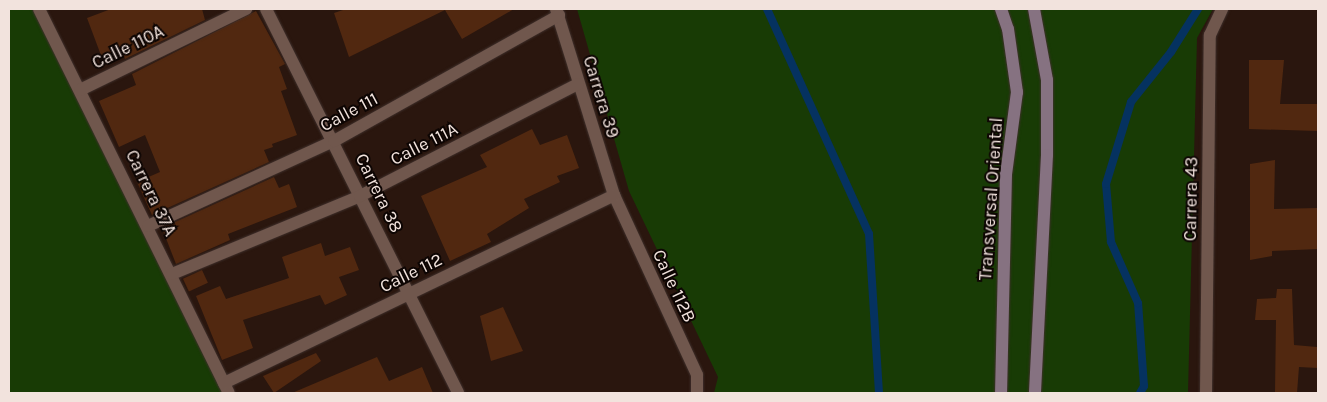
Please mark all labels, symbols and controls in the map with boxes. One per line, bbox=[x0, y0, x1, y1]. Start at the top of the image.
street label: Calle 110A bbox=[88, 20, 168, 74]
street label: Carrera 39 bbox=[578, 53, 624, 141]
street label: Calle 111 bbox=[316, 88, 382, 136]
street label: Transversal Oriental bbox=[975, 117, 1007, 281]
street label: Calle 111A bbox=[387, 118, 461, 170]
street label: Carrera 37A bbox=[121, 146, 181, 240]
street label: Carrera 38 bbox=[351, 150, 407, 236]
street label: Carrera 43 bbox=[1179, 157, 1203, 241]
street label: Calle 112B bbox=[648, 246, 700, 326]
street label: Calle 112 bbox=[376, 249, 446, 297]

